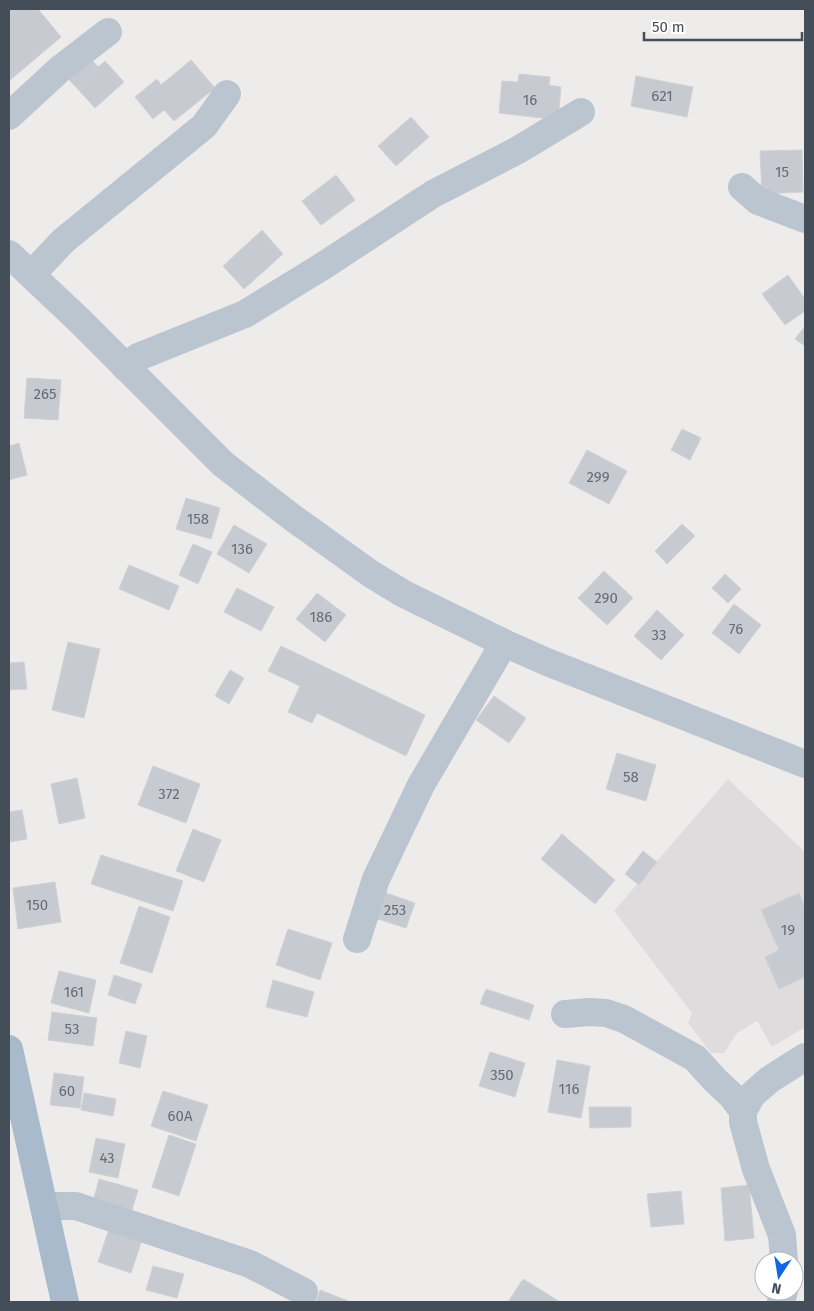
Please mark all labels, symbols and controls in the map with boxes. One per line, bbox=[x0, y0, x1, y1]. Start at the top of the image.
scale bar bbox=[644, 10, 802, 42]
text: 50 m bbox=[652, 18, 685, 36]
house number: 621 bbox=[651, 87, 673, 105]
house number: 16 bbox=[523, 91, 537, 109]
house number: 15 bbox=[775, 163, 789, 181]
house number: 265 bbox=[34, 385, 56, 403]
house number: 299 bbox=[586, 468, 610, 486]
house number: 158 bbox=[187, 510, 209, 528]
house number: 136 bbox=[231, 540, 253, 558]
house number: 290 bbox=[594, 589, 618, 607]
house number: 186 bbox=[310, 608, 332, 626]
house number: 76 bbox=[729, 620, 743, 638]
house number: 33 bbox=[652, 626, 666, 644]
house number: 58 bbox=[623, 768, 639, 786]
house number: 372 bbox=[158, 785, 180, 803]
house number: 150 bbox=[26, 896, 48, 914]
house number: 253 bbox=[384, 901, 406, 919]
house number: 19 bbox=[781, 921, 795, 939]
house number: 161 bbox=[64, 983, 84, 1001]
house number: 53 bbox=[65, 1020, 79, 1038]
house number: 350 bbox=[490, 1066, 514, 1084]
house number: 116 bbox=[559, 1080, 579, 1098]
house number: 60 bbox=[59, 1082, 75, 1100]
house number: 60A bbox=[168, 1107, 193, 1125]
house number: 43 bbox=[99, 1149, 115, 1167]
north arrow bbox=[754, 1251, 804, 1301]
text: N bbox=[770, 1279, 783, 1298]

